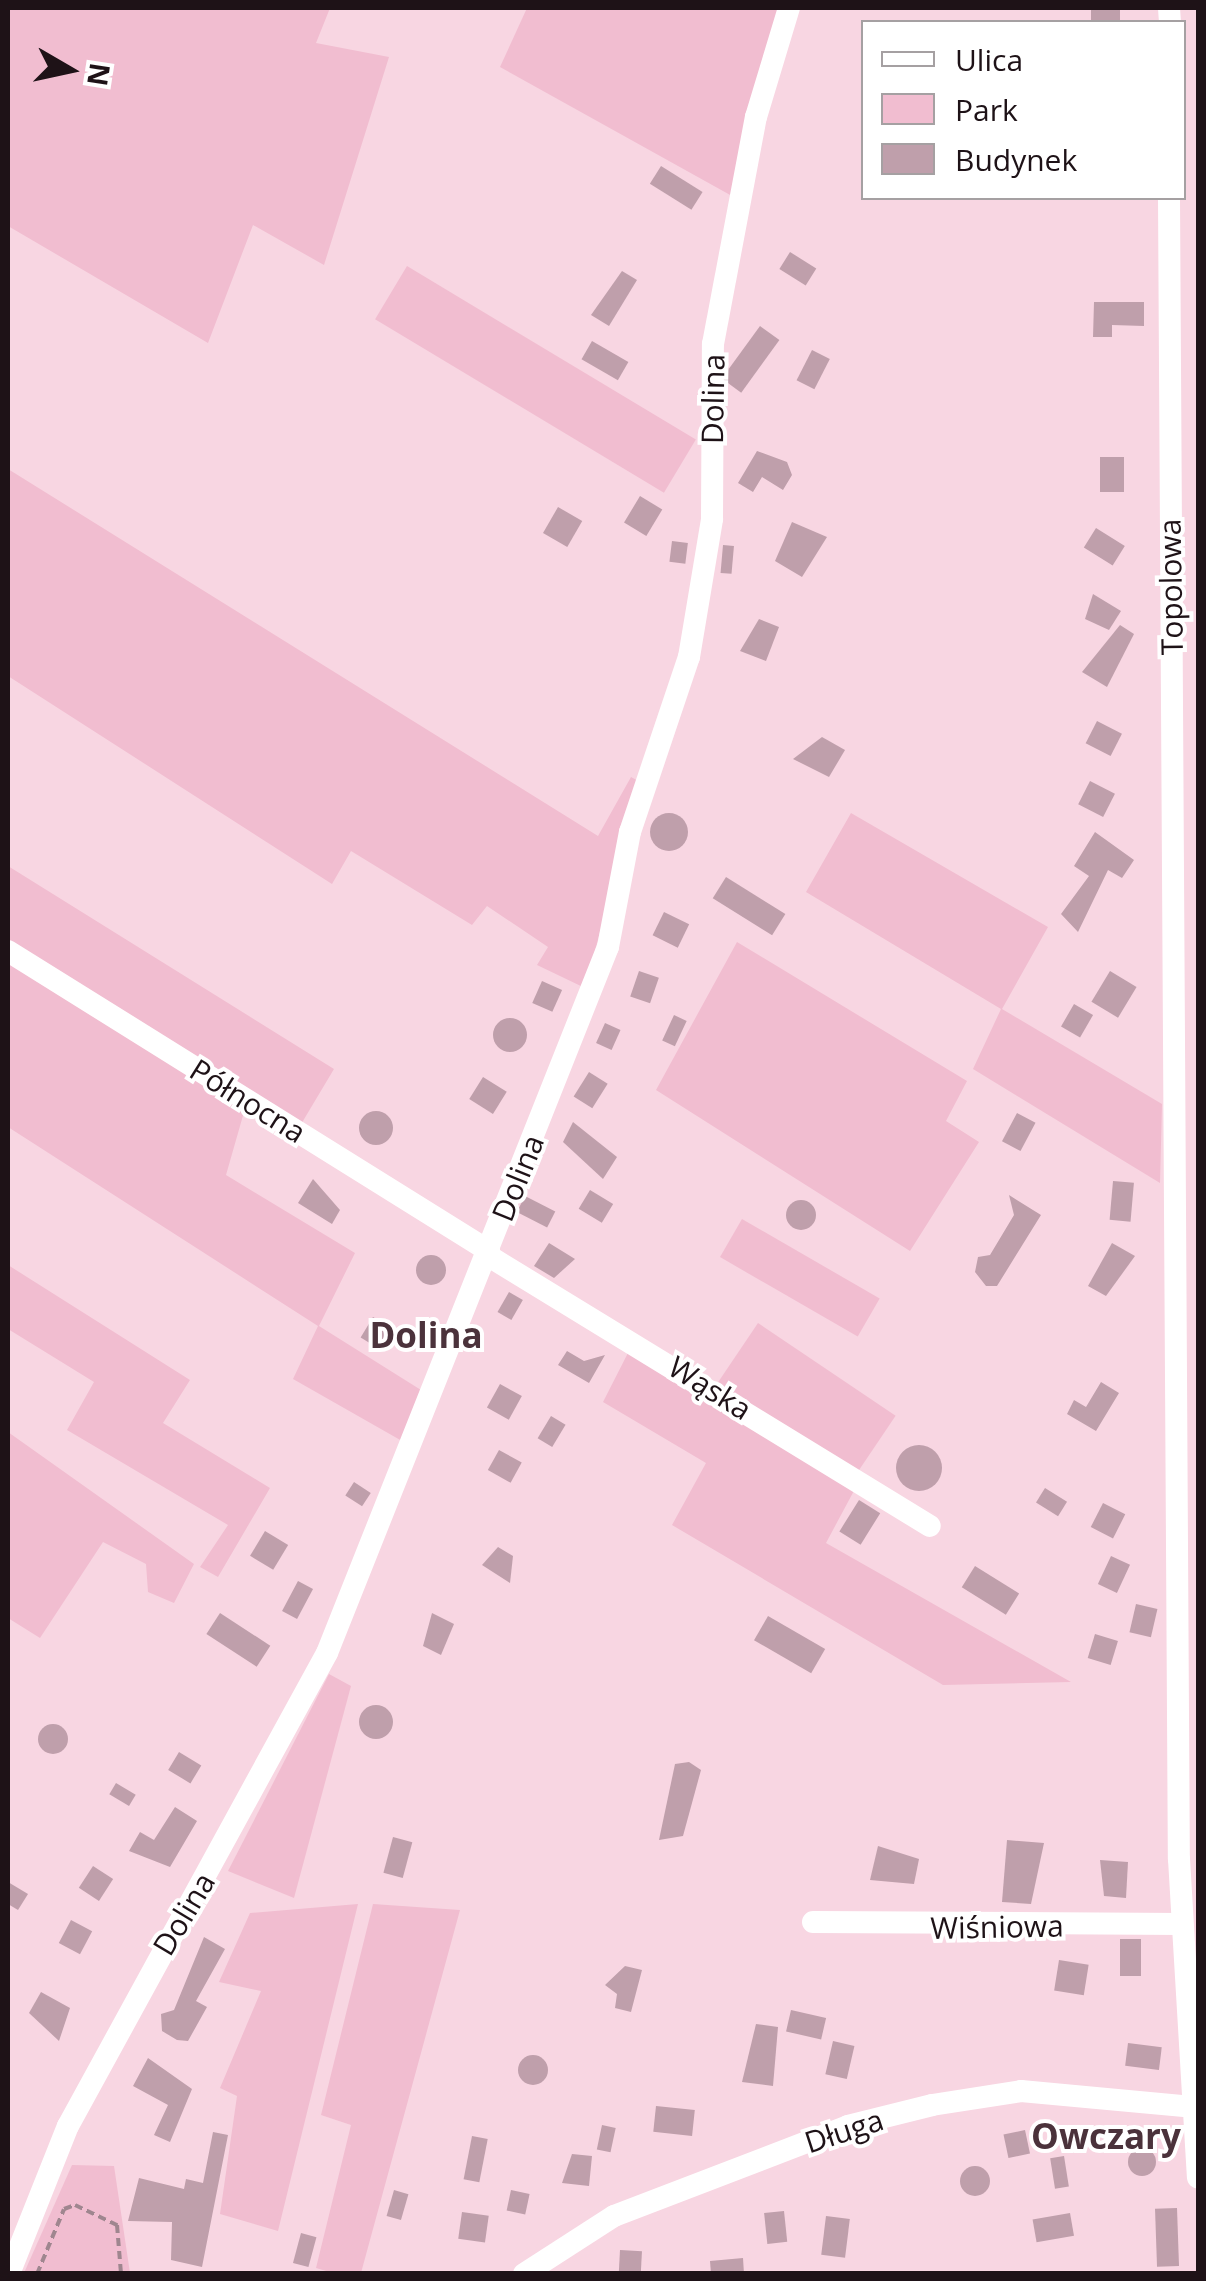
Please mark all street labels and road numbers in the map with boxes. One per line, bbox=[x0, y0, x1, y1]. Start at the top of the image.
street label: Dolina bbox=[694, 354, 732, 444]
street label: Topolowa bbox=[1152, 518, 1190, 656]
street label: Północna bbox=[184, 1051, 312, 1151]
street label: Dolina bbox=[484, 1130, 552, 1226]
street label: Wąska bbox=[662, 1349, 758, 1427]
street label: Dolina bbox=[145, 1866, 223, 1962]
street label: Wiśniowa bbox=[930, 1908, 1064, 1946]
street label: Długa bbox=[800, 2101, 888, 2161]

